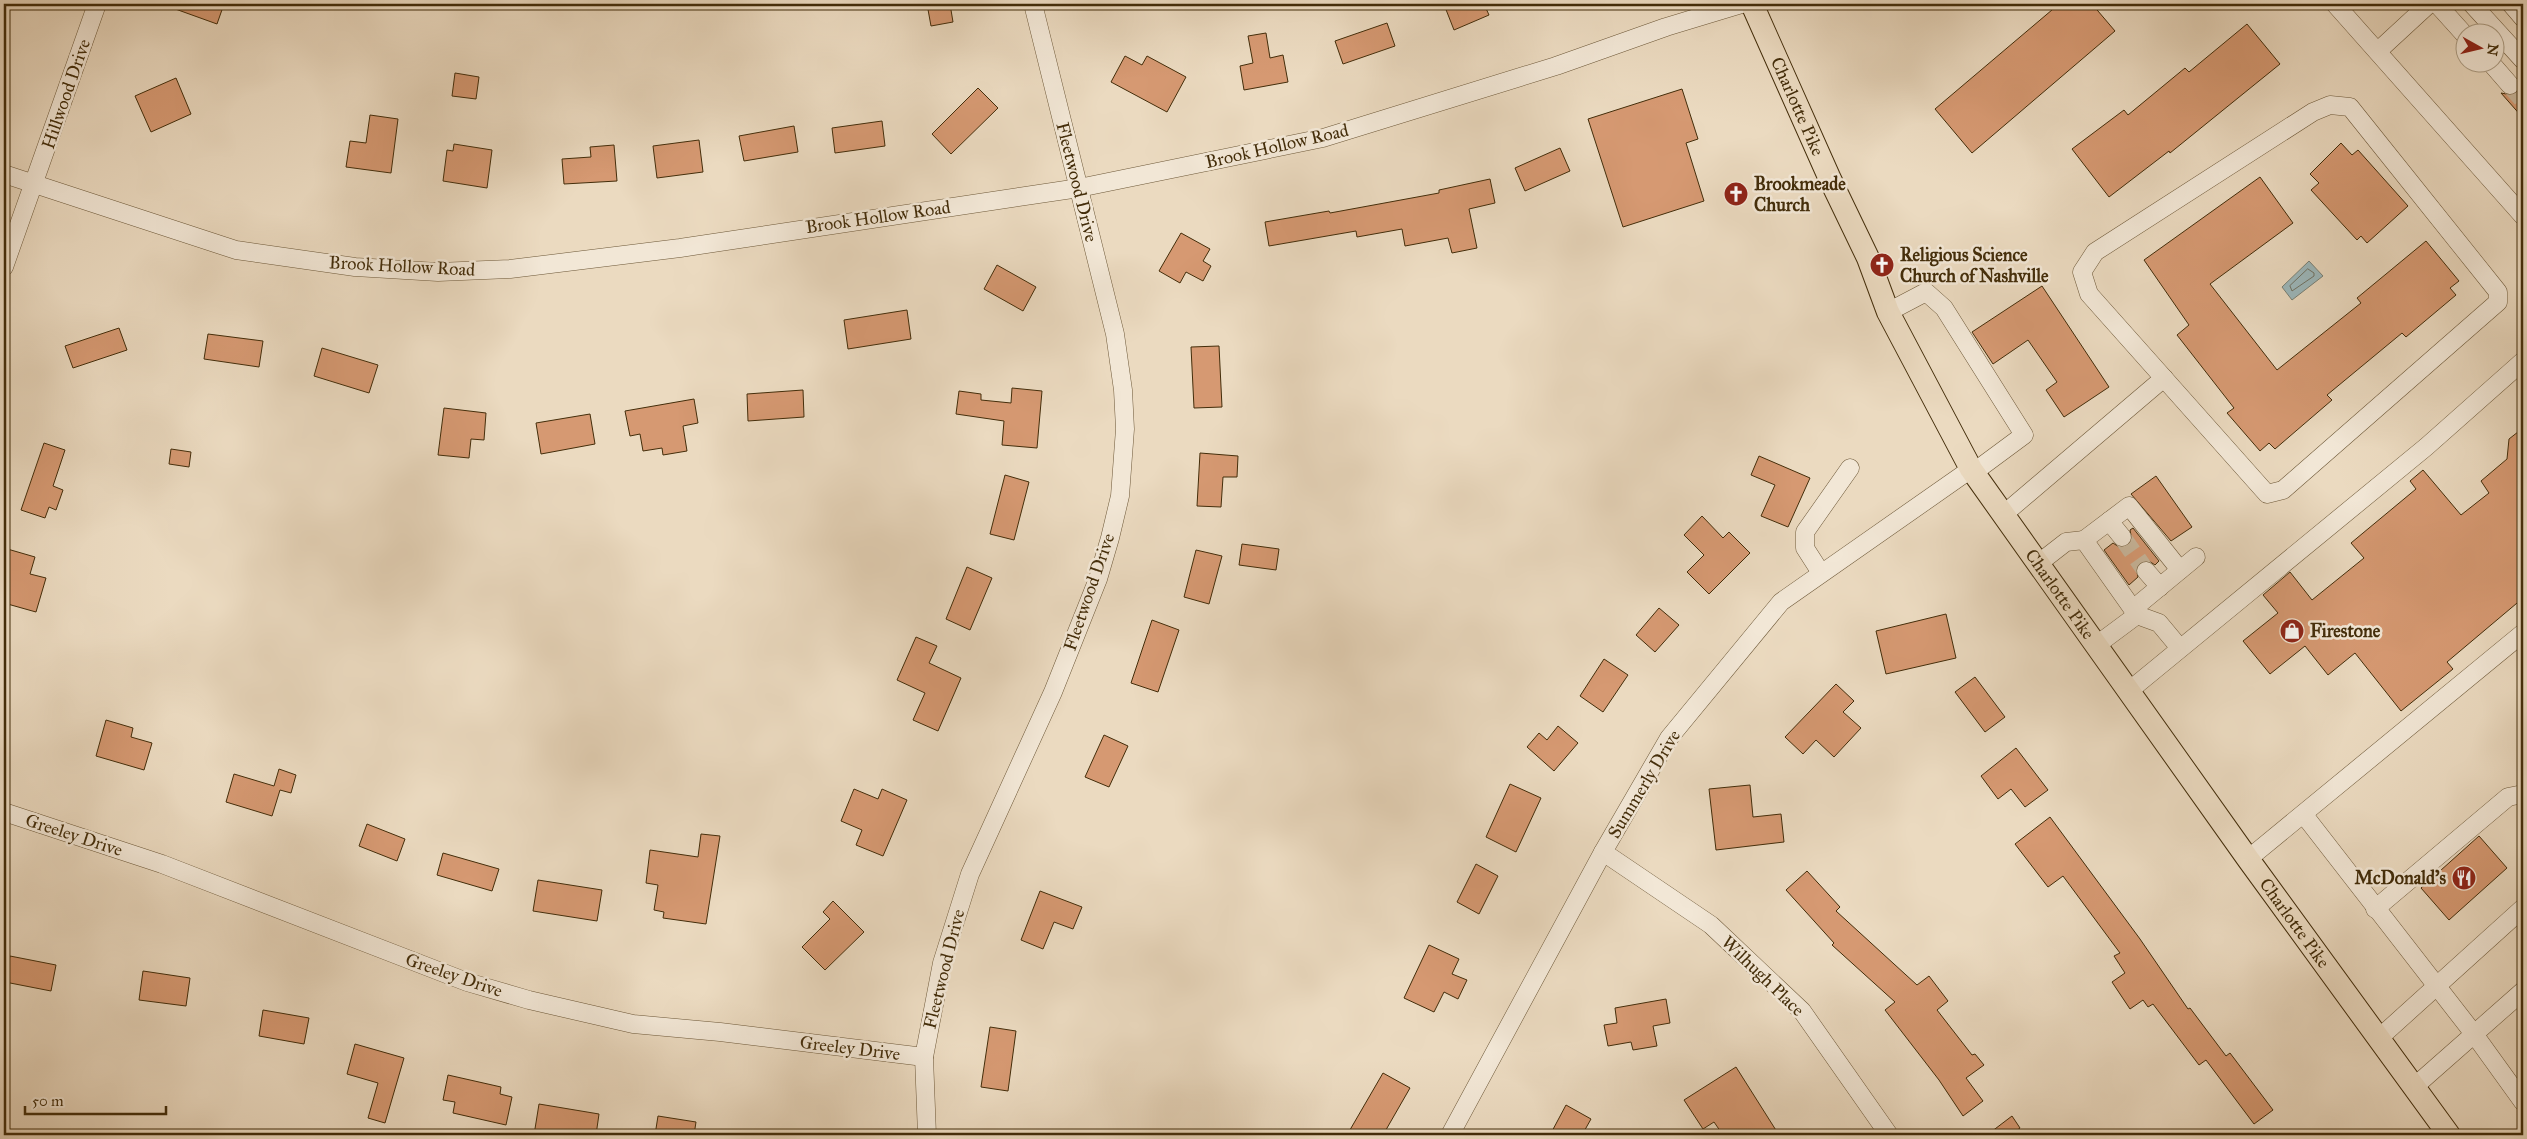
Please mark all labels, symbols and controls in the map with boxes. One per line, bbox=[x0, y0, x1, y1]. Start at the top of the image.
north arrow bbox=[2454, 22, 2504, 72]
street label: Hillwood Drive bbox=[37, 36, 95, 152]
text: N bbox=[2483, 43, 2502, 57]
street label: Charlotte Pike bbox=[1766, 54, 1829, 159]
street label: Brook Hollow Road bbox=[1203, 119, 1351, 173]
street label: Fleetwood Drive bbox=[1052, 120, 1102, 244]
place label: Brookmeade Church bbox=[1754, 173, 1846, 216]
church icon: Brookmeade Church bbox=[1723, 181, 1749, 207]
street label: Brook Hollow Road bbox=[804, 196, 952, 238]
place label: Religious Science Church of Nashville bbox=[1900, 244, 2049, 287]
street label: Brook Hollow Road bbox=[328, 251, 476, 281]
church icon: Religious Science Church of Nashville bbox=[1869, 252, 1895, 278]
street label: Fleetwood Drive bbox=[1059, 530, 1119, 654]
street label: Charlotte Pike bbox=[2020, 545, 2099, 644]
shop icon: Firestone bbox=[2279, 618, 2305, 644]
place label: Firestone bbox=[2310, 620, 2381, 642]
street label: Summerly Drive bbox=[1603, 726, 1685, 842]
street label: Greeley Drive bbox=[23, 809, 125, 861]
restaurant icon: McDonald's bbox=[2451, 865, 2477, 891]
place label: McDonald's bbox=[2355, 867, 2446, 889]
street label: Charlotte Pike bbox=[2255, 874, 2335, 972]
street label: Fleetwood Drive bbox=[919, 907, 969, 1031]
street label: Wilhugh Place bbox=[1716, 931, 1809, 1022]
street label: Greeley Drive bbox=[403, 948, 505, 1002]
street label: Greeley Drive bbox=[799, 1031, 901, 1065]
scale bar bbox=[25, 1084, 166, 1116]
text: 50 m bbox=[32, 1092, 64, 1110]

